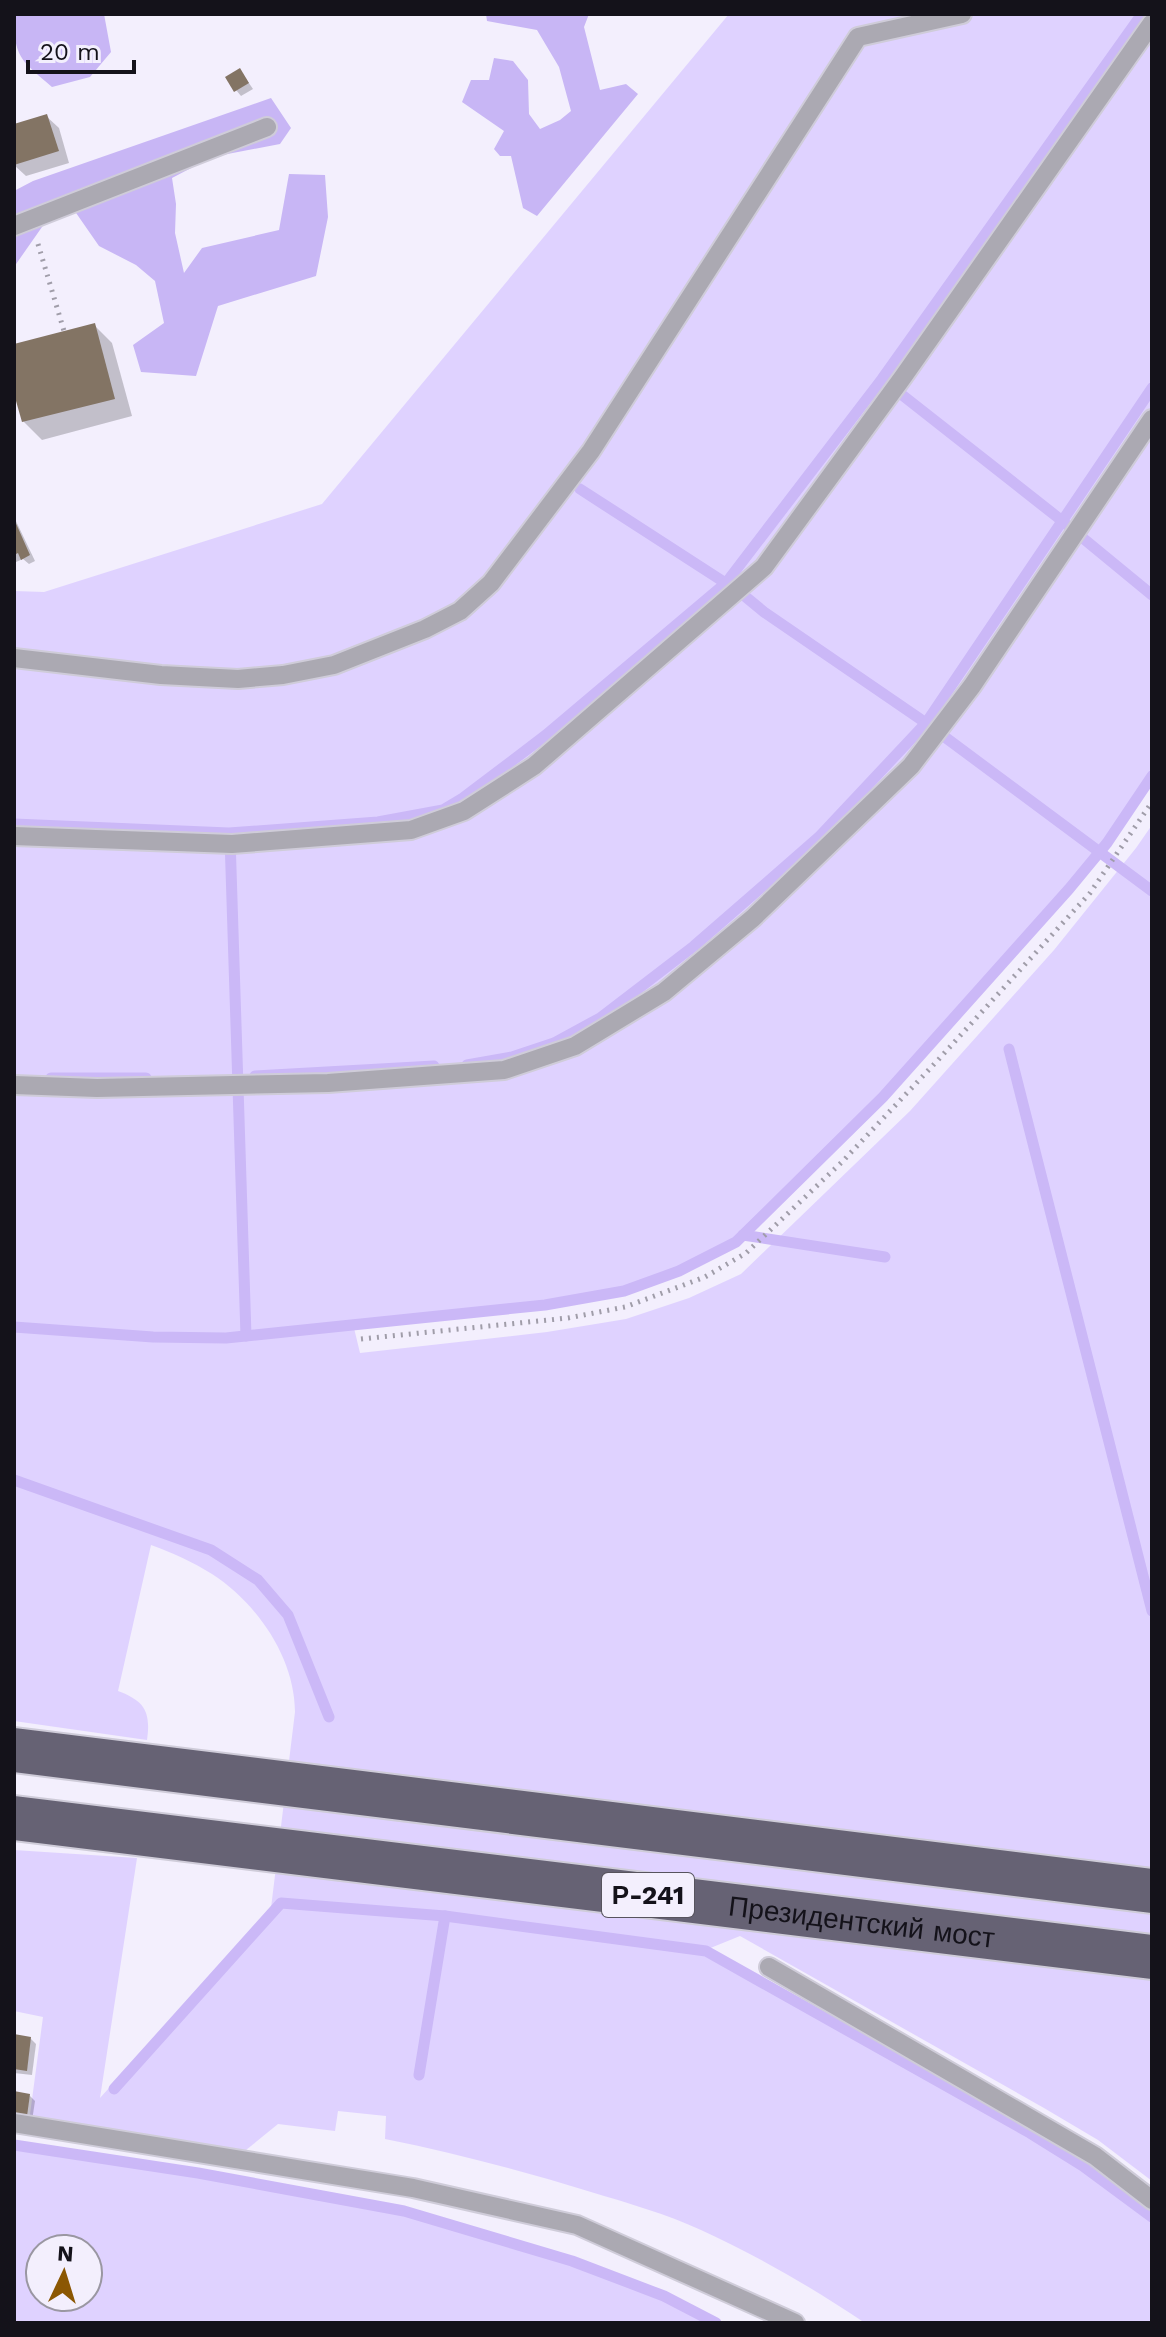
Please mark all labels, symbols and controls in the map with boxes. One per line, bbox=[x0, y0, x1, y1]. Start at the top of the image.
scale bar bbox=[28, 24, 134, 74]
text: 20 m bbox=[40, 38, 100, 66]
road number: Р-241 bbox=[602, 1873, 694, 1917]
street label: Президентский мост bbox=[727, 1889, 997, 1955]
north arrow bbox=[24, 2233, 104, 2313]
text: N bbox=[56, 2241, 74, 2267]

